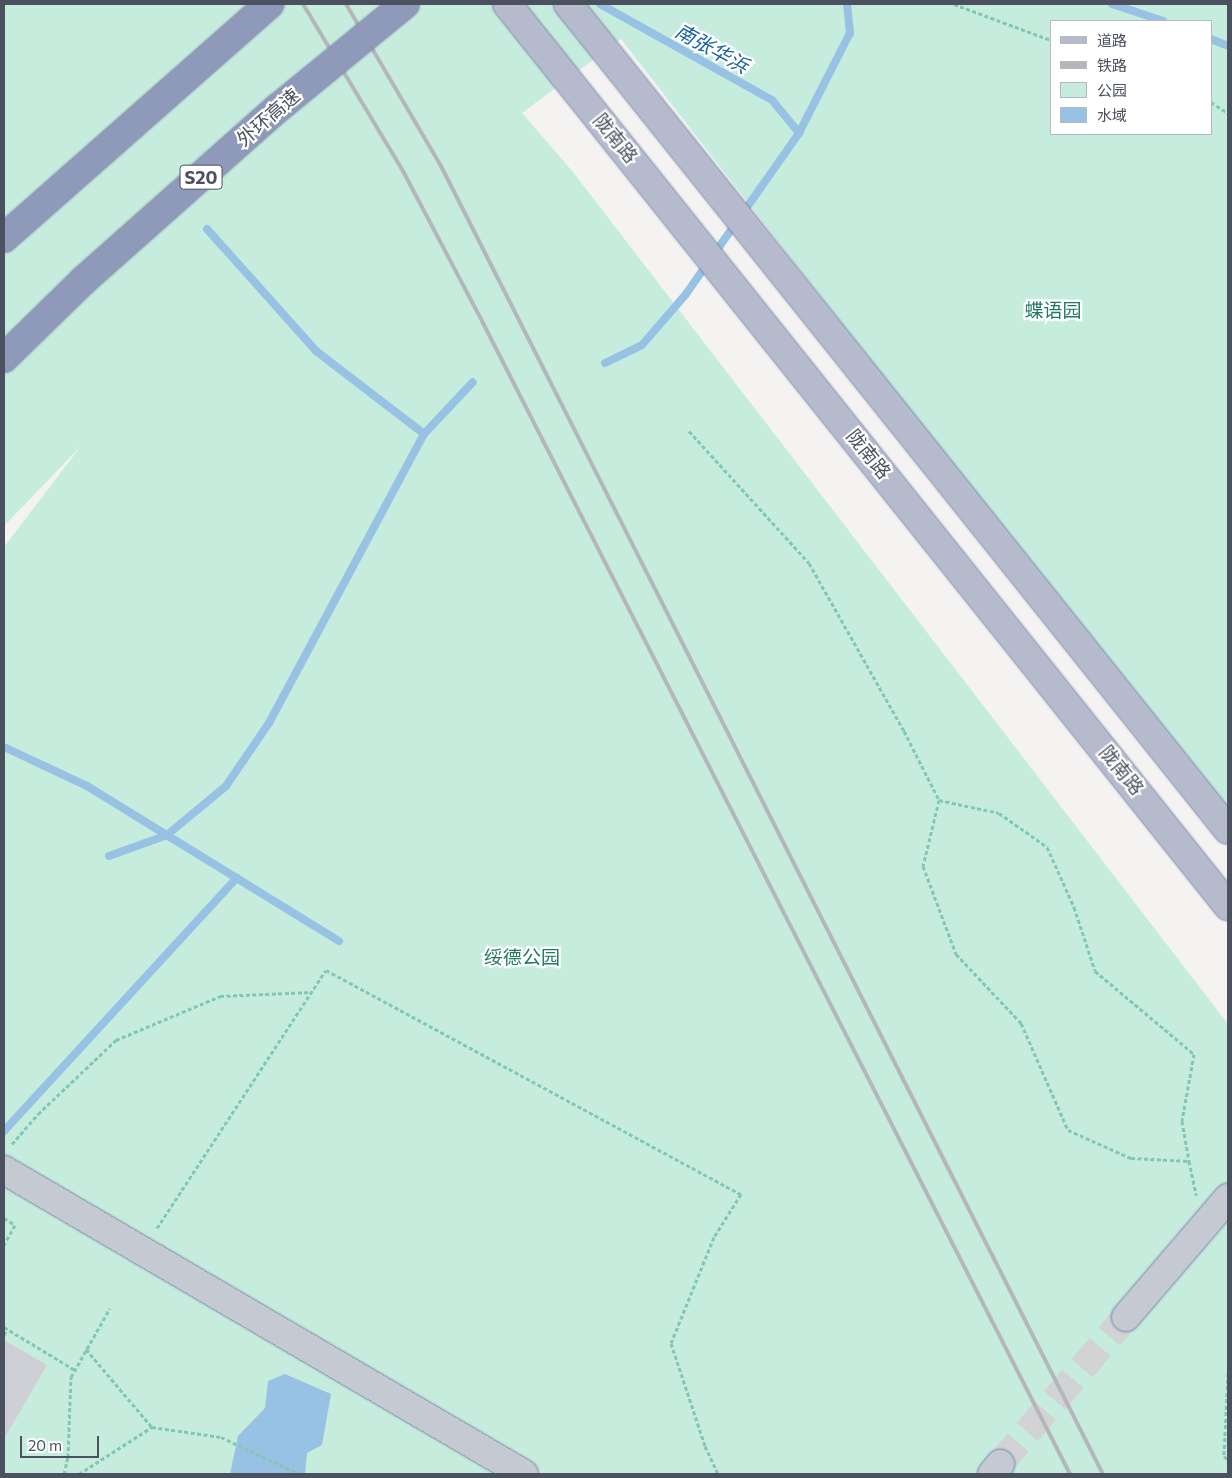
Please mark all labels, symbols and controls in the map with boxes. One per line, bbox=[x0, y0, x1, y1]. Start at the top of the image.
water label: 南张华浜 bbox=[671, 18, 753, 78]
legend bbox=[1050, 20, 1212, 135]
text: 道路 bbox=[1097, 31, 1127, 49]
text: 铁路 bbox=[1097, 56, 1127, 74]
text: 公园 bbox=[1097, 81, 1127, 99]
street label: 外环高速 bbox=[232, 83, 304, 151]
text: 水域 bbox=[1097, 106, 1127, 124]
street label: 陇南路 bbox=[589, 109, 643, 167]
road number: S20 bbox=[178, 162, 224, 192]
park label: 蝶语园 bbox=[1025, 299, 1081, 321]
street label: 陇南路 bbox=[842, 425, 896, 483]
street label: 陇南路 bbox=[1095, 741, 1149, 799]
park label: 绥德公园 bbox=[484, 946, 560, 968]
scale bar bbox=[22, 1426, 101, 1458]
text: 20 m bbox=[28, 1436, 62, 1454]

